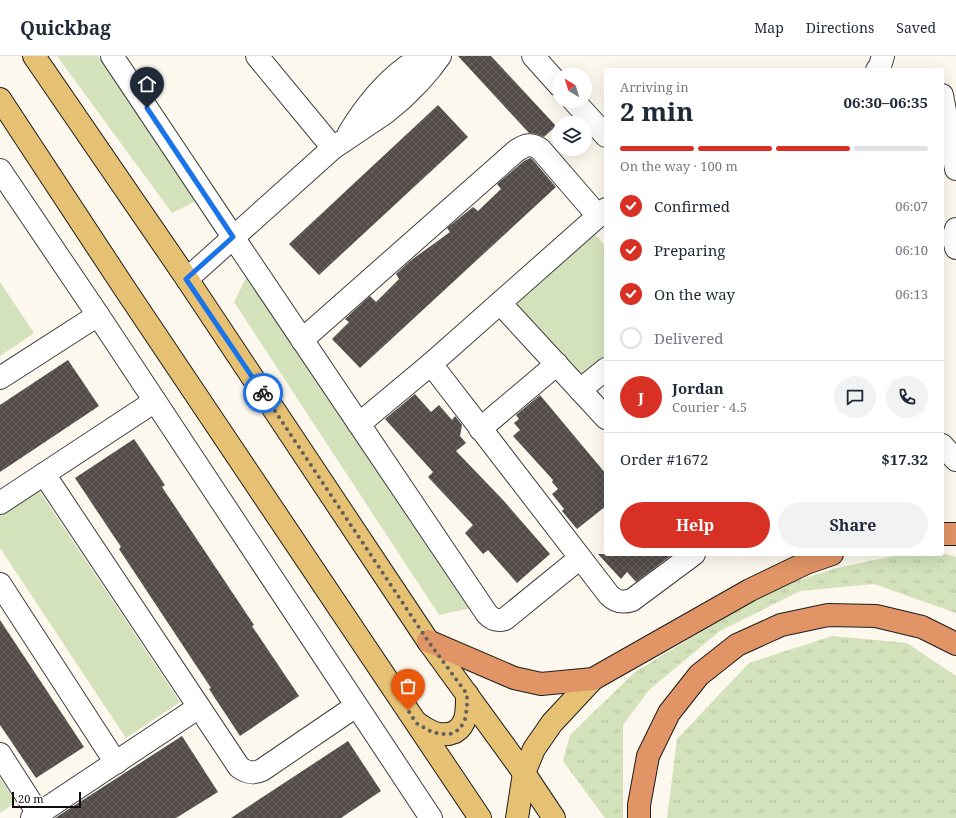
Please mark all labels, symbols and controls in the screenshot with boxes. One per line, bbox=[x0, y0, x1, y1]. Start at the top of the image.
text: Quickbag bbox=[20, 15, 111, 41]
text: Map bbox=[754, 18, 784, 37]
text: Directions bbox=[806, 18, 874, 37]
text: Saved bbox=[896, 18, 936, 37]
pin bbox=[130, 67, 164, 108]
north arrow bbox=[552, 68, 592, 108]
map controls bbox=[552, 68, 592, 156]
icon: home bbox=[136, 73, 158, 95]
text: Arriving in bbox=[620, 78, 689, 96]
text: 06:30–06:35 bbox=[844, 92, 928, 112]
text: 2 min bbox=[620, 93, 694, 129]
button: layers bbox=[552, 116, 592, 156]
text: On the way · 100 m bbox=[620, 157, 738, 175]
icon: check bbox=[620, 195, 642, 217]
text: Confirmed bbox=[654, 196, 730, 216]
text: 06:07 bbox=[895, 197, 928, 215]
icon: check bbox=[620, 239, 642, 261]
text: Preparing bbox=[654, 240, 725, 260]
text: 06:10 bbox=[895, 241, 928, 259]
icon: check bbox=[620, 283, 642, 305]
text: On the way bbox=[654, 284, 735, 304]
text: 06:13 bbox=[895, 285, 928, 303]
text: Delivered bbox=[654, 328, 723, 348]
courier bbox=[243, 373, 283, 413]
button: chat bbox=[834, 376, 876, 418]
button: phone bbox=[886, 376, 928, 418]
text: Jordan bbox=[672, 378, 724, 398]
icon: bike bbox=[252, 382, 274, 404]
text: J bbox=[638, 387, 644, 407]
text: Courier · 4.5 bbox=[672, 398, 747, 416]
text: Order #1672 bbox=[620, 449, 708, 469]
text: $17.32 bbox=[881, 449, 928, 469]
button: Help bbox=[620, 502, 770, 548]
button: Share bbox=[778, 502, 928, 548]
pin bbox=[391, 669, 425, 710]
icon: bag bbox=[397, 675, 419, 697]
scale bar bbox=[12, 790, 81, 809]
text: 20 m bbox=[18, 791, 44, 806]

